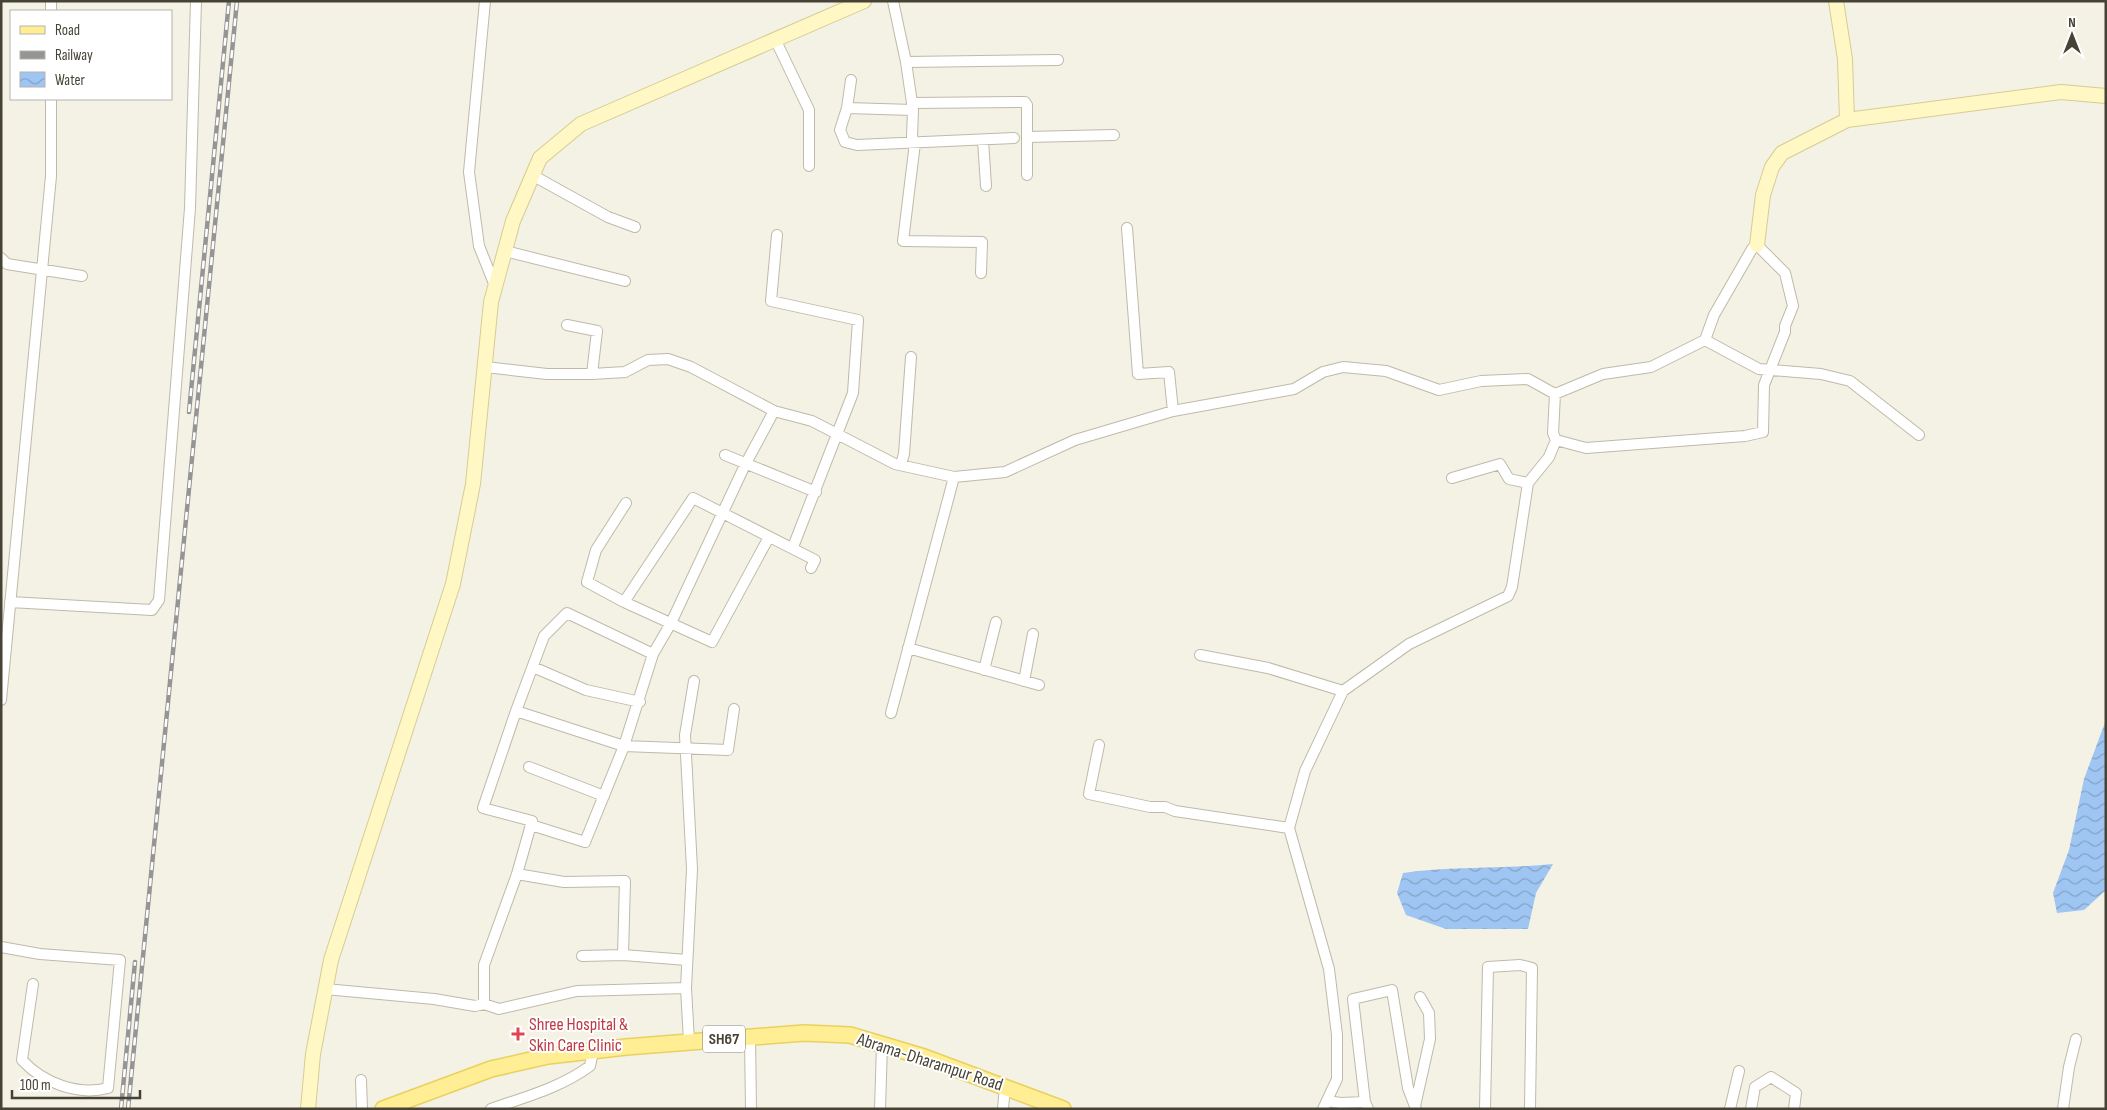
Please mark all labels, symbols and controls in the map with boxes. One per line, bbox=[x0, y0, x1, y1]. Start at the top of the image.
legend bbox=[10, 10, 172, 100]
north arrow bbox=[2047, 10, 2097, 60]
text: N bbox=[2068, 14, 2076, 31]
text: Road bbox=[55, 21, 80, 40]
text: Railway bbox=[55, 46, 93, 65]
text: Water bbox=[55, 71, 86, 90]
place label: Shree Hospital & Skin Care Clinic bbox=[529, 1014, 628, 1056]
road number: SH67 bbox=[703, 1026, 745, 1052]
marker: Shree Hospital & Skin Care Clinic bbox=[511, 1027, 525, 1041]
street label: Abrama-Dharampur Road bbox=[853, 1028, 1006, 1095]
scale bar bbox=[12, 1068, 140, 1100]
text: 100 m bbox=[20, 1076, 51, 1095]

